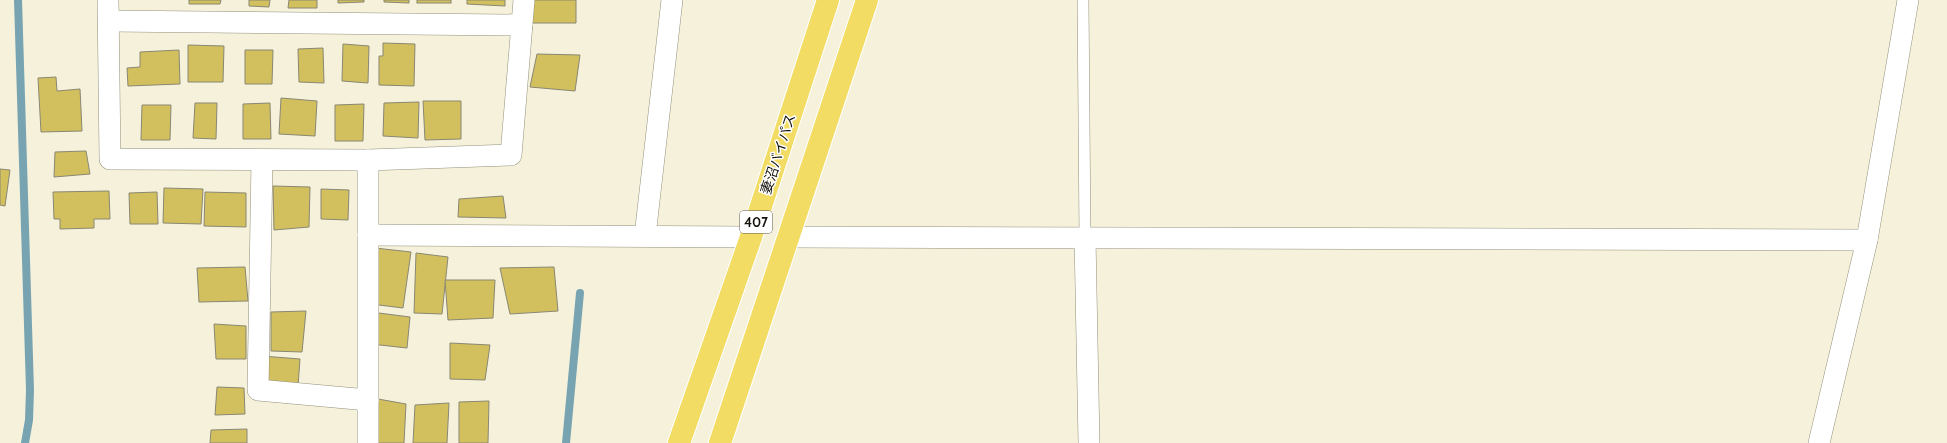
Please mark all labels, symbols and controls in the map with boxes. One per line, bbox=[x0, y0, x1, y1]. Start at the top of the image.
street label: 妻沼バイパス bbox=[757, 111, 799, 197]
road number: 407 bbox=[740, 211, 772, 233]

